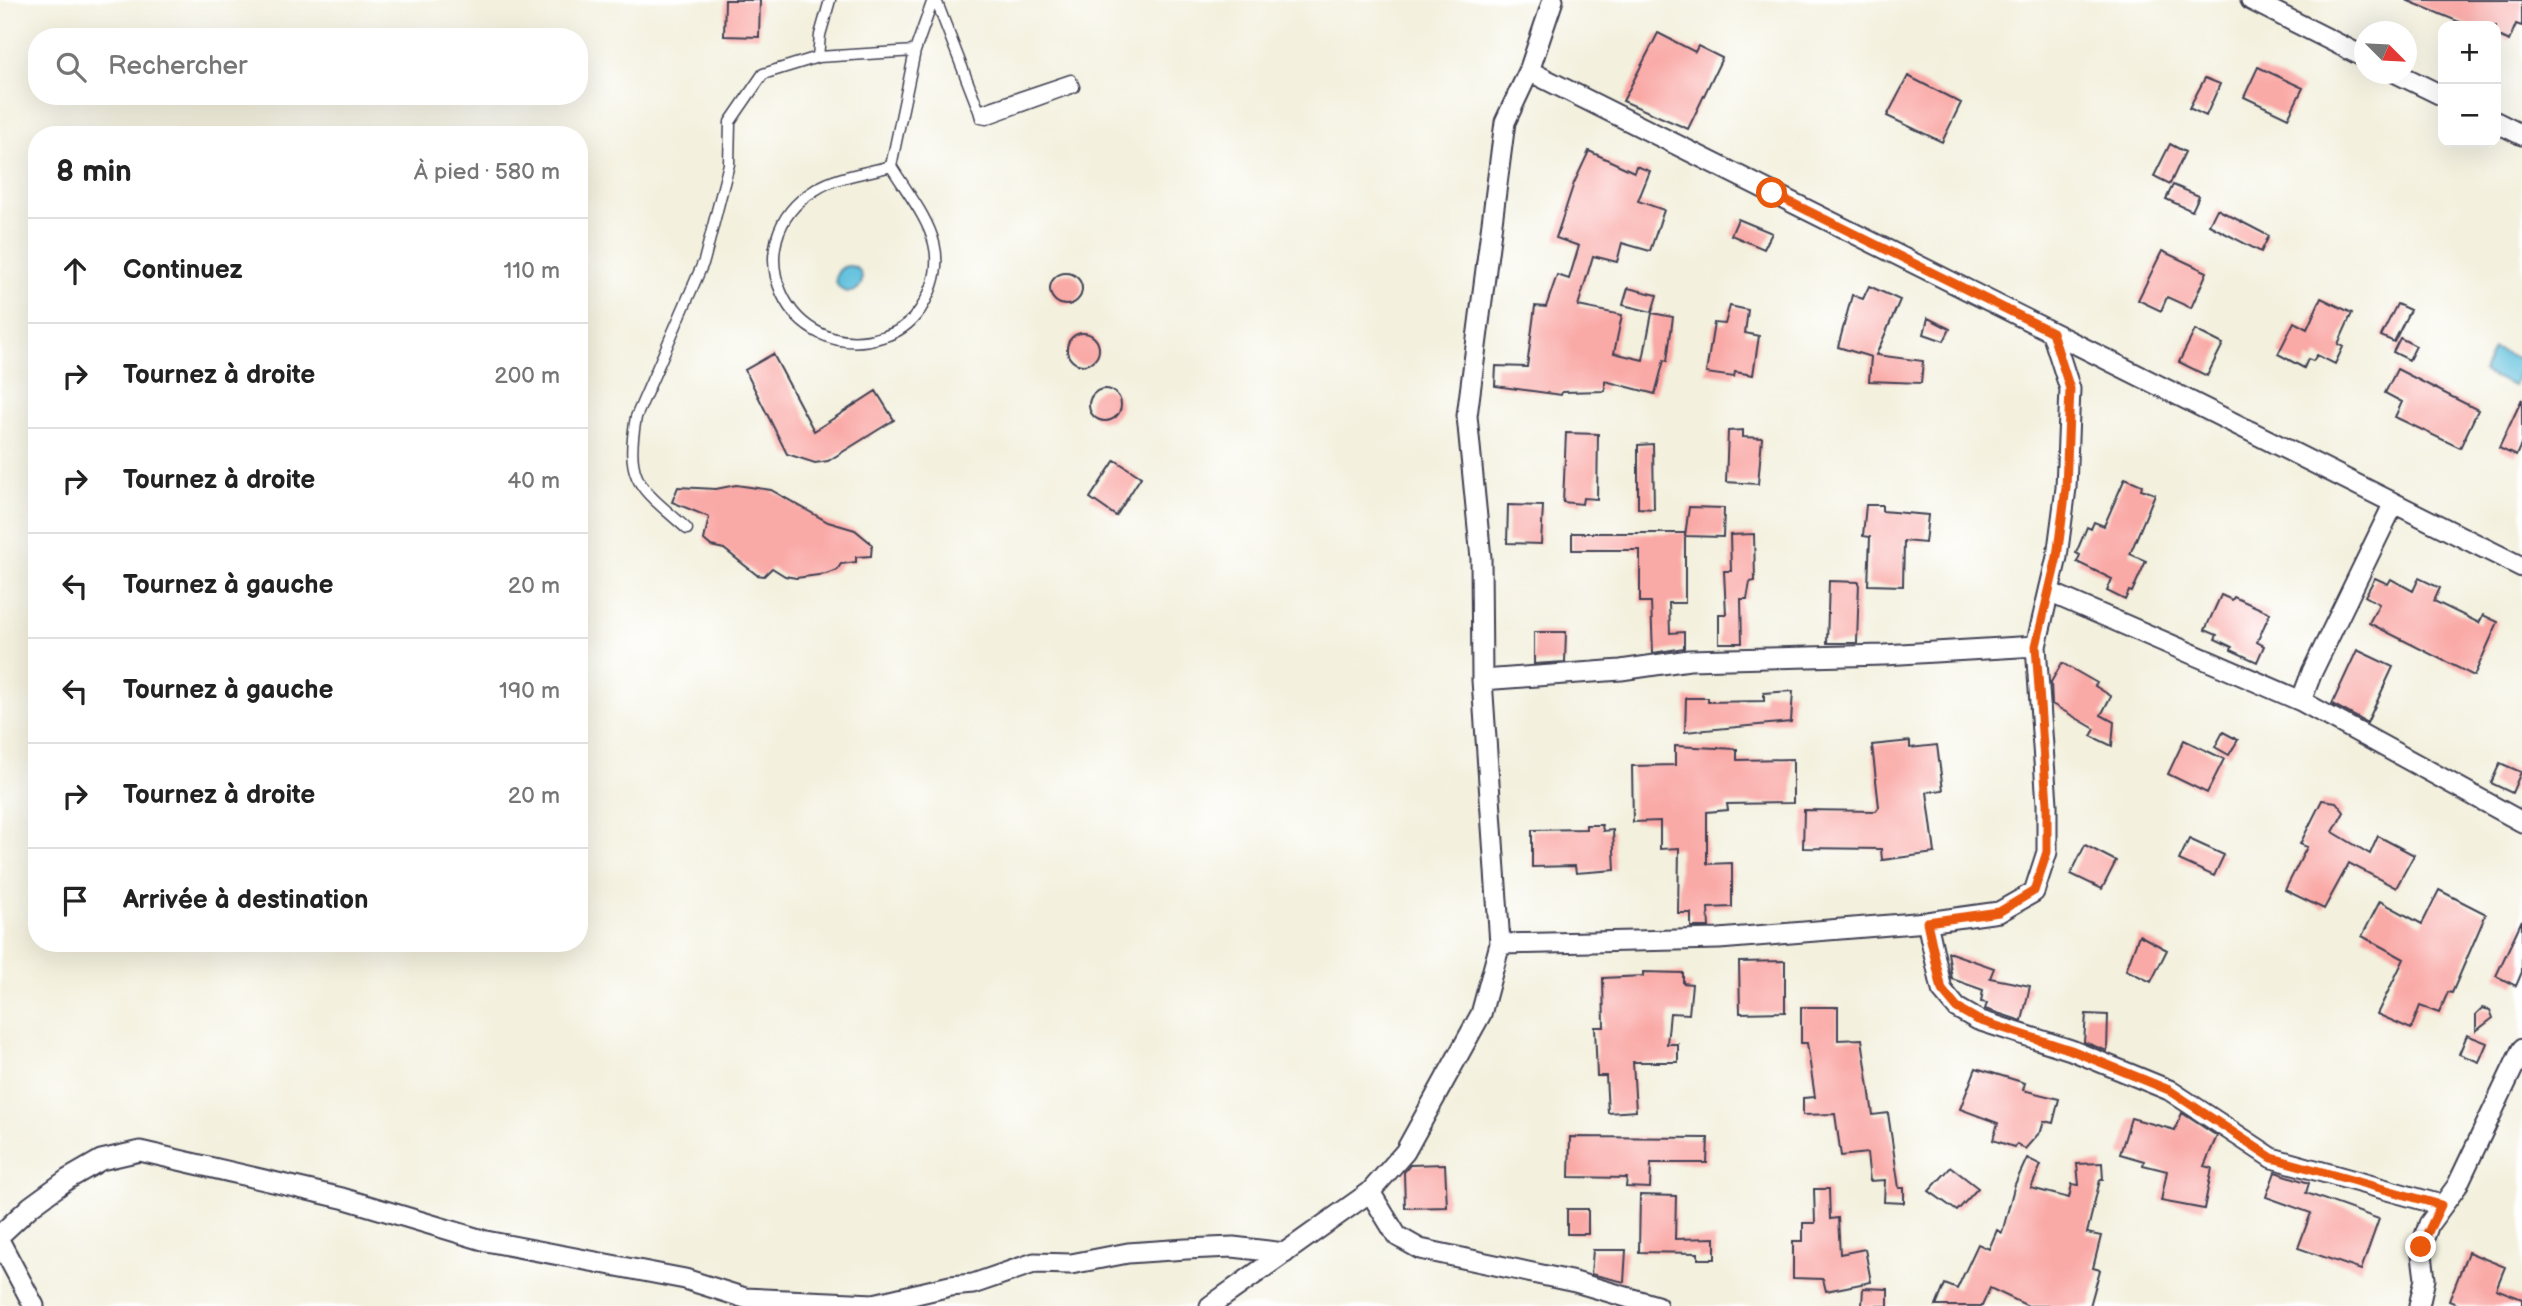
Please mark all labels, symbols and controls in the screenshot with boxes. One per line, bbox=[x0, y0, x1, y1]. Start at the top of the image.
north arrow bbox=[2354, 21, 2417, 84]
map controls bbox=[2438, 21, 2501, 147]
button: + bbox=[2438, 21, 2501, 84]
search box bbox=[28, 28, 588, 105]
icon: search bbox=[52, 48, 90, 86]
text: Rechercher bbox=[108, 51, 247, 82]
button: − bbox=[2438, 84, 2501, 147]
text: 8 min bbox=[56, 154, 132, 190]
text: À pied · 580 m bbox=[414, 158, 560, 186]
route start bbox=[1756, 177, 1787, 208]
icon: ahead bbox=[56, 252, 94, 290]
text: Continuez bbox=[123, 255, 243, 286]
text: 110 m bbox=[503, 257, 560, 285]
icon: right bbox=[56, 357, 94, 395]
text: Tournez à droite bbox=[123, 360, 315, 391]
text: 200 m bbox=[494, 362, 560, 390]
icon: right bbox=[56, 462, 94, 500]
text: Tournez à droite bbox=[123, 465, 315, 496]
text: 40 m bbox=[507, 467, 560, 495]
icon: left bbox=[56, 567, 94, 605]
text: Tournez à gauche bbox=[123, 570, 334, 601]
text: 20 m bbox=[508, 572, 560, 600]
icon: left bbox=[56, 672, 94, 710]
text: Tournez à gauche bbox=[123, 675, 334, 706]
text: 190 m bbox=[499, 677, 560, 705]
icon: right bbox=[56, 777, 94, 815]
text: Tournez à droite bbox=[123, 780, 315, 811]
text: 20 m bbox=[508, 782, 560, 810]
icon: arrive bbox=[56, 882, 94, 920]
text: Arrivée à destination bbox=[123, 885, 369, 916]
route end bbox=[2405, 1231, 2436, 1262]

